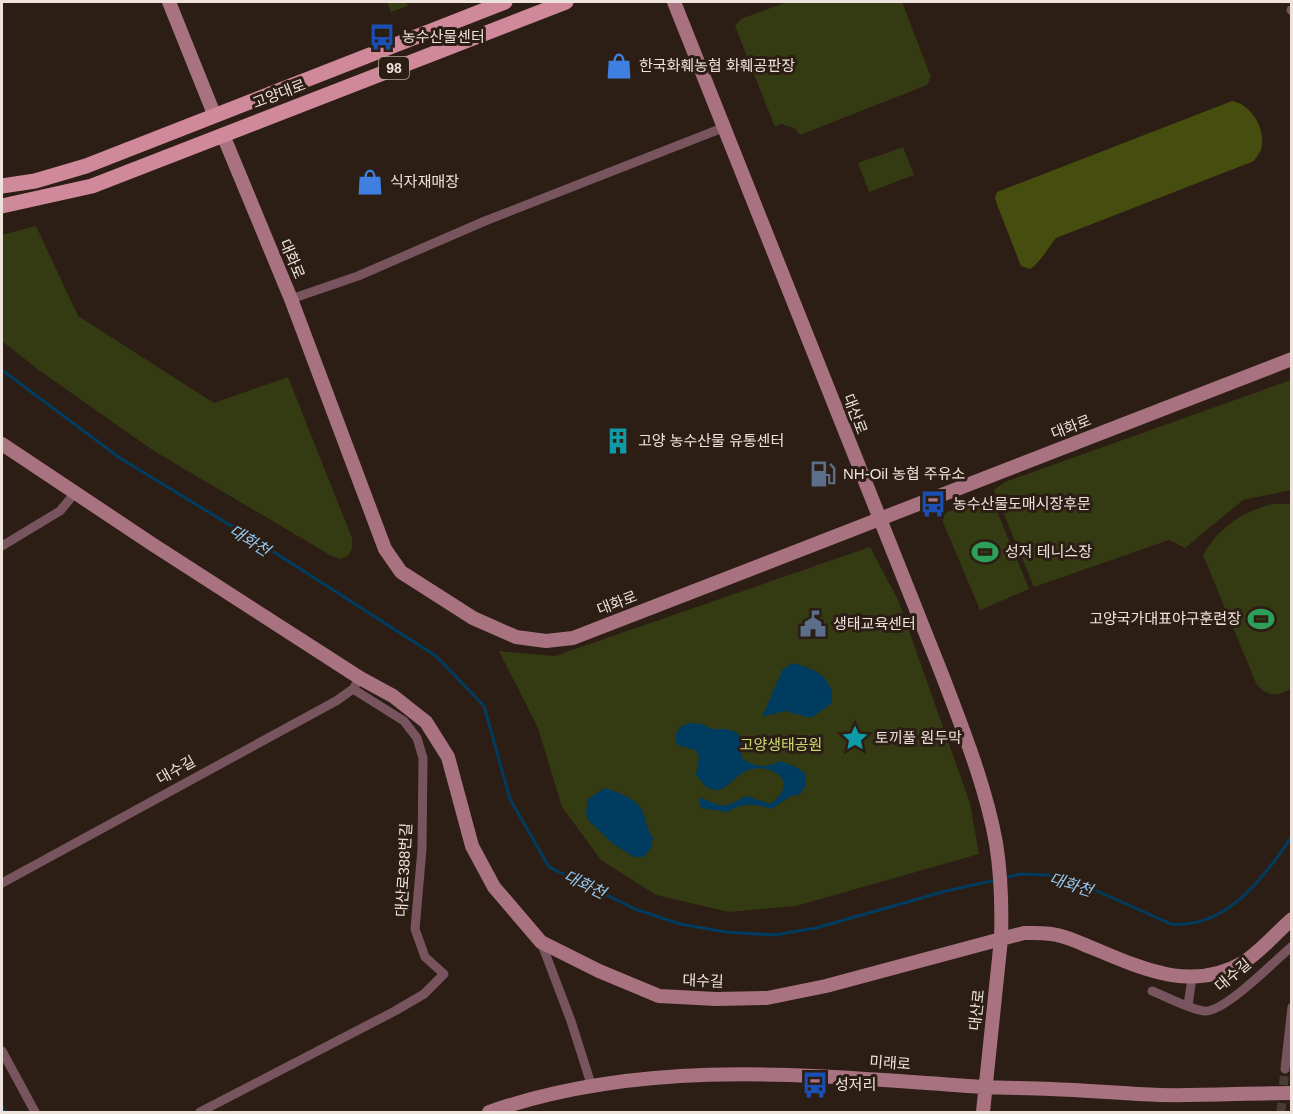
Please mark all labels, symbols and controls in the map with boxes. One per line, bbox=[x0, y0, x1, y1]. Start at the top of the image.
bus stop icon: 농수산물센터 bbox=[367, 22, 397, 52]
place label: 농수산물센터 bbox=[402, 28, 485, 45]
shop icon: 한국화훼농협 화훼공판장 bbox=[604, 51, 634, 81]
road number: 98 bbox=[379, 57, 409, 79]
place label: 한국화훼농협 화훼공판장 bbox=[639, 57, 795, 74]
street label: 고양대로 bbox=[250, 76, 308, 111]
shop icon: 식자재매장 bbox=[355, 167, 385, 197]
place label: 식자재매장 bbox=[390, 173, 459, 190]
street label: 대화로 bbox=[277, 236, 308, 281]
street label: 대산로 bbox=[840, 391, 871, 436]
street label: 대화로 bbox=[1048, 411, 1093, 442]
building icon: 고양 농수산물 유통센터 bbox=[603, 426, 633, 456]
place label: 고양 농수산물 유통센터 bbox=[638, 432, 784, 449]
fuel station icon: NH-Oil 농협 주유소 bbox=[808, 459, 838, 489]
place label: NH-Oil 농협 주유소 bbox=[843, 465, 966, 482]
bus stop icon: 농수산물도매시장후문 bbox=[918, 489, 948, 519]
place label: 농수산물도매시장후문 bbox=[953, 495, 1091, 512]
water label: 대화천 bbox=[227, 522, 275, 561]
sports icon: 성저 테니스장 bbox=[970, 537, 1000, 567]
place label: 성저 테니스장 bbox=[1005, 543, 1092, 560]
street label: 대화로 bbox=[594, 587, 639, 618]
sports icon: 고양국가대표야구훈련장 bbox=[1246, 604, 1276, 634]
public building icon: 생태교육센터 bbox=[798, 609, 828, 639]
place label: 고양국가대표야구훈련장 bbox=[1089, 610, 1241, 627]
place label: 생태교육센터 bbox=[833, 615, 916, 632]
place icon: 토끼풀 원두막 bbox=[840, 723, 870, 753]
place label: 토끼풀 원두막 bbox=[875, 729, 962, 746]
park label: 고양생태공원 bbox=[740, 736, 822, 753]
street label: 대수길 bbox=[154, 752, 198, 787]
street label: 대산로388번길 bbox=[393, 823, 414, 917]
water label: 대화천 bbox=[561, 867, 610, 903]
water label: 대화천 bbox=[1047, 870, 1097, 900]
street label: 대수길 bbox=[1211, 955, 1254, 994]
street label: 대수길 bbox=[682, 971, 724, 990]
street label: 대산로 bbox=[966, 988, 987, 1031]
street label: 미래로 bbox=[869, 1053, 911, 1072]
bus stop icon: 성저리 bbox=[800, 1070, 830, 1100]
place label: 성저리 bbox=[835, 1076, 876, 1093]

